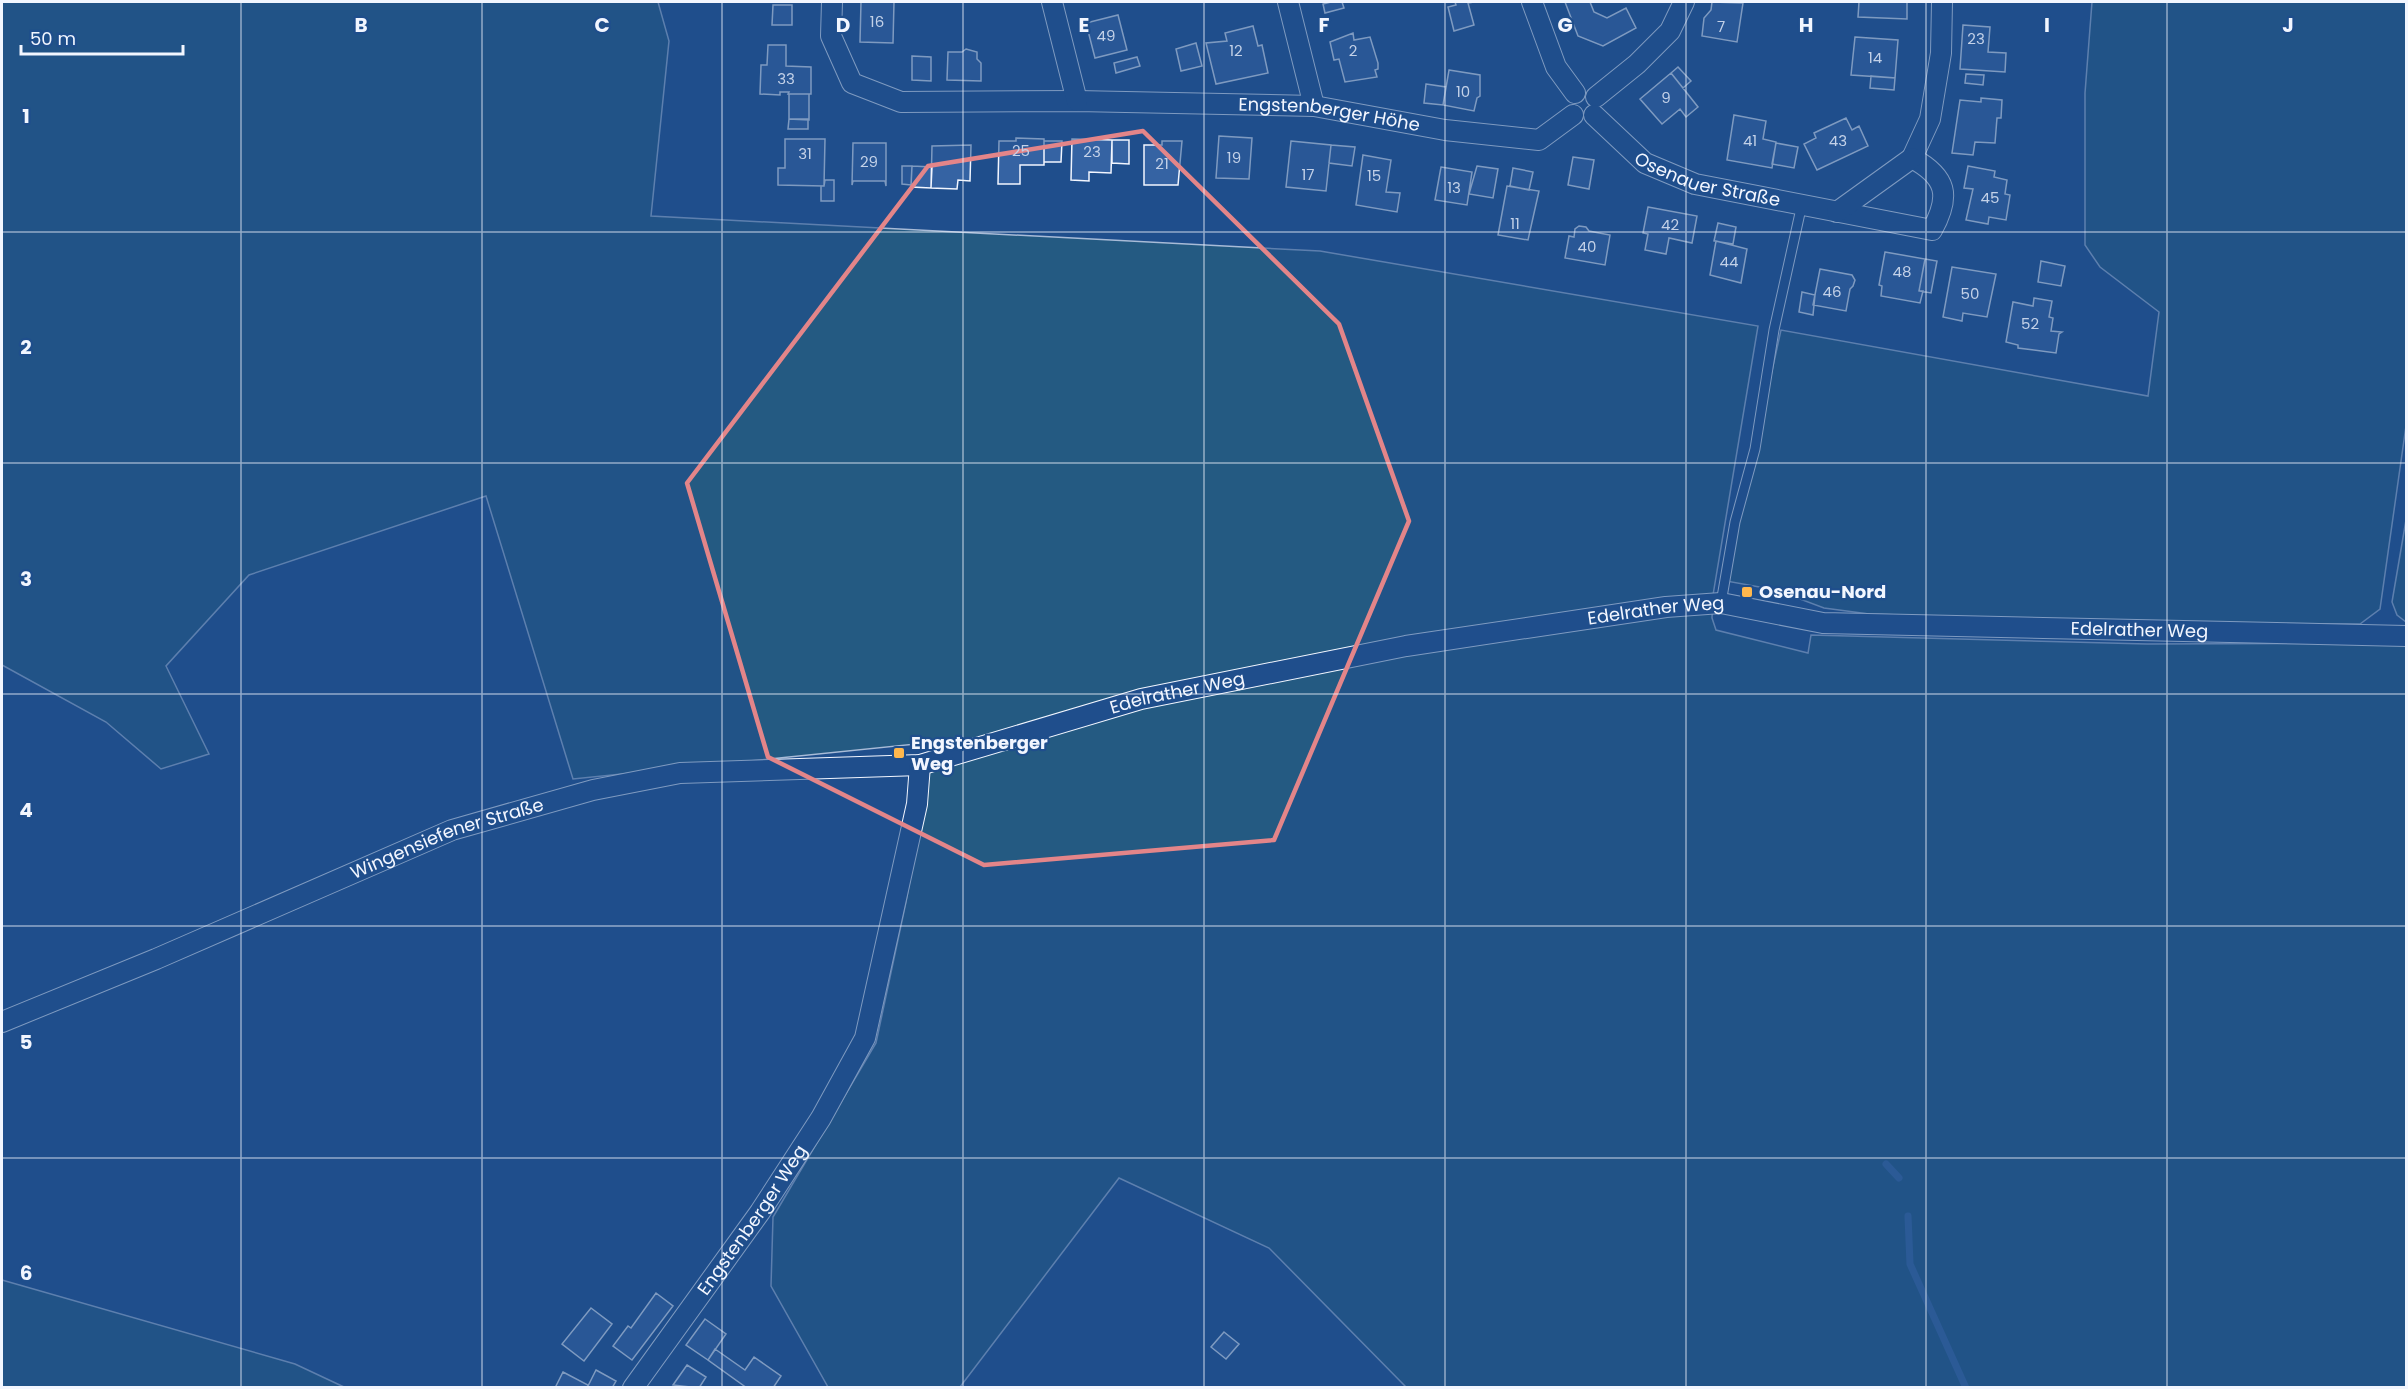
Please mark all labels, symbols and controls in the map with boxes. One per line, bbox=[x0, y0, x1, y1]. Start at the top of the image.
text: B bbox=[354, 11, 368, 39]
text: C bbox=[594, 11, 610, 39]
text: D bbox=[836, 11, 850, 39]
house number: 16 bbox=[870, 11, 884, 32]
text: E bbox=[1079, 11, 1089, 39]
text: F bbox=[1319, 11, 1330, 39]
text: G bbox=[1557, 11, 1573, 39]
text: H bbox=[1799, 11, 1813, 39]
text: I bbox=[2044, 11, 2050, 39]
text: J bbox=[2282, 11, 2294, 39]
house number: 7 bbox=[1717, 16, 1725, 37]
scale bar bbox=[21, 18, 183, 56]
house number: 49 bbox=[1097, 25, 1115, 46]
text: 50 m bbox=[30, 26, 76, 51]
house number: 23 bbox=[1967, 28, 1985, 49]
house number: 12 bbox=[1229, 40, 1243, 61]
house number: 2 bbox=[1349, 40, 1357, 61]
house number: 14 bbox=[1868, 47, 1882, 68]
house number: 33 bbox=[777, 68, 795, 89]
house number: 10 bbox=[1456, 81, 1470, 102]
house number: 9 bbox=[1661, 87, 1671, 108]
street label: Engstenberger Höhe bbox=[1238, 91, 1422, 137]
text: 1 bbox=[22, 102, 30, 130]
house number: 41 bbox=[1743, 130, 1757, 151]
house number: 43 bbox=[1829, 130, 1847, 151]
house number: 25 bbox=[1012, 140, 1030, 161]
house number: 23 bbox=[1083, 141, 1101, 162]
house number: 31 bbox=[798, 143, 812, 164]
street label: Osenauer Straße bbox=[1629, 146, 1783, 212]
house number: 19 bbox=[1227, 147, 1241, 168]
house number: 29 bbox=[860, 151, 878, 172]
house number: 21 bbox=[1155, 153, 1169, 174]
house number: 17 bbox=[1302, 164, 1315, 185]
house number: 15 bbox=[1367, 165, 1381, 186]
house number: 13 bbox=[1447, 177, 1461, 198]
house number: 45 bbox=[1981, 187, 1999, 208]
house number: 11 bbox=[1510, 213, 1520, 234]
house number: 42 bbox=[1661, 214, 1679, 235]
house number: 40 bbox=[1578, 236, 1596, 257]
house number: 44 bbox=[1720, 251, 1738, 272]
house number: 48 bbox=[1893, 261, 1911, 282]
house number: 46 bbox=[1823, 281, 1841, 302]
house number: 50 bbox=[1961, 283, 1979, 304]
house number: 52 bbox=[2021, 313, 2039, 334]
text: 2 bbox=[20, 333, 32, 361]
text: 3 bbox=[20, 565, 32, 593]
place label: Osenau-Nord bbox=[1759, 579, 1886, 604]
marker: Osenau-Nord bbox=[1740, 585, 1754, 599]
street label: Edelrather Weg bbox=[1586, 590, 1725, 631]
street label: Edelrather Weg bbox=[2070, 616, 2208, 644]
street label: Edelrather Weg bbox=[1107, 666, 1247, 720]
place label: Engstenberger Weg bbox=[911, 730, 1048, 776]
marker: Engstenberger Weg bbox=[892, 746, 906, 760]
street label: Wingensiefener Straße bbox=[347, 792, 547, 885]
text: 4 bbox=[19, 796, 33, 824]
text: 5 bbox=[20, 1028, 33, 1056]
street label: Engstenberger Weg bbox=[691, 1140, 812, 1300]
text: 6 bbox=[20, 1259, 32, 1287]

